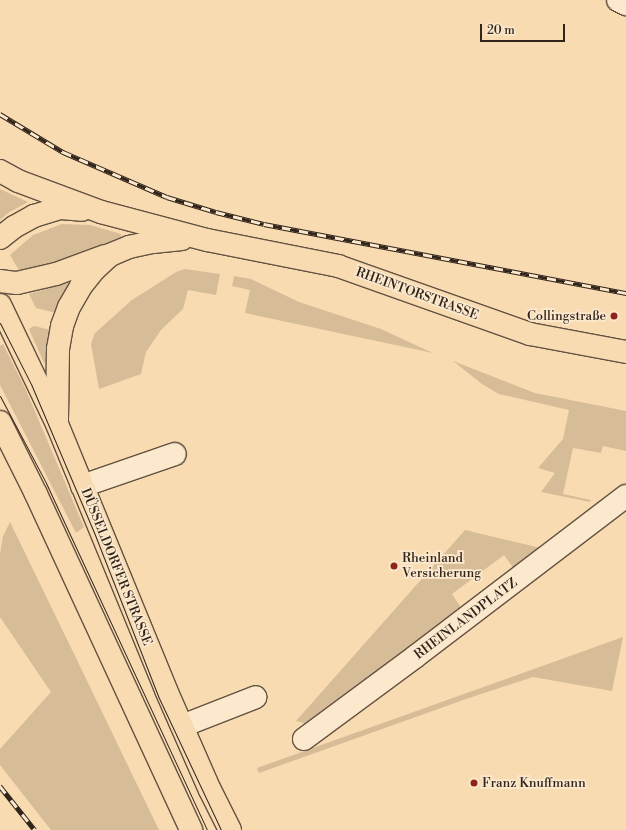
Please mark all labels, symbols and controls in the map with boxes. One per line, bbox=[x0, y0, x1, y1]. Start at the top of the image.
scale bar bbox=[482, 16, 567, 42]
text: 20 m bbox=[487, 23, 515, 38]
street label: RHEINTORSTRASSE bbox=[354, 265, 480, 323]
place label: Collingstraße bbox=[527, 308, 606, 324]
marker: Collingstraße bbox=[609, 311, 619, 321]
street label: DÜSSELDORFER STRASSE bbox=[77, 486, 155, 648]
place label: Rheinland Versicherung bbox=[402, 551, 481, 582]
marker: Rheinland Versicherung bbox=[389, 561, 399, 571]
street label: RHEINLANDPLATZ bbox=[411, 575, 521, 663]
place label: Franz Knuffmann bbox=[482, 775, 586, 791]
marker: Franz Knuffmann bbox=[469, 778, 479, 788]

